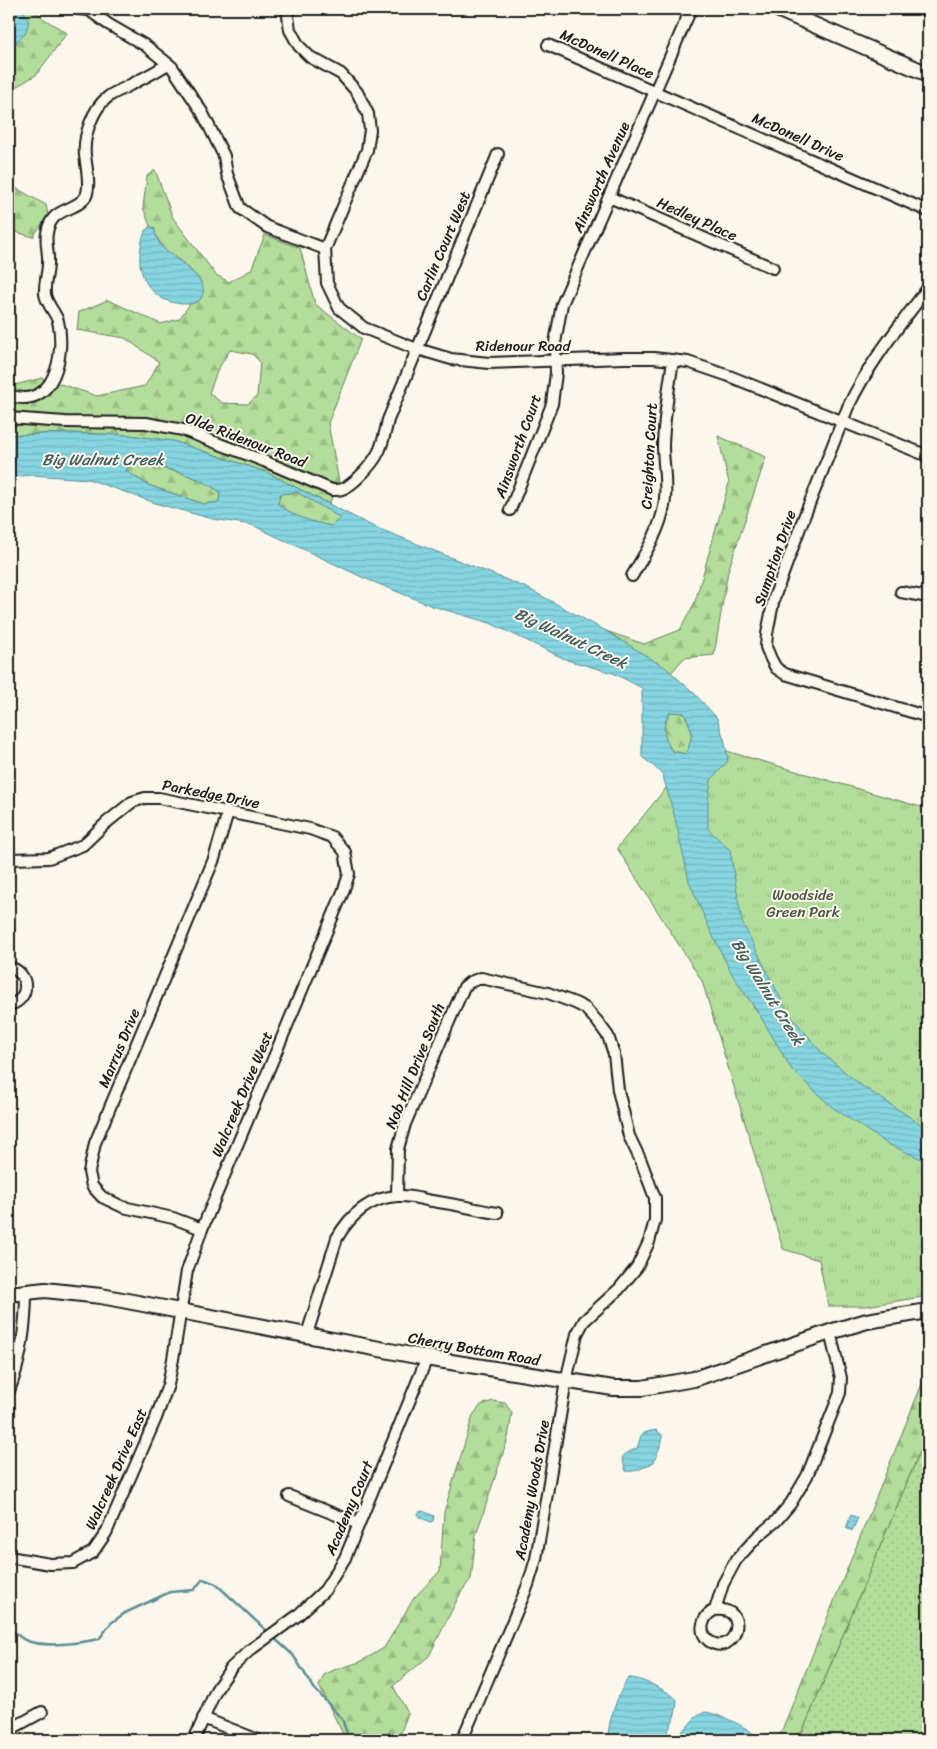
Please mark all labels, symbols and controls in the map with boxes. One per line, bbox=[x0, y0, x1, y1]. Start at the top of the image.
street label: McDonell Place bbox=[556, 22, 659, 86]
street label: McDonell Drive bbox=[748, 105, 849, 169]
street label: Ainsworth Avenue bbox=[564, 117, 637, 238]
street label: Carlin Court West bbox=[408, 187, 478, 305]
street label: Hedley Place bbox=[652, 190, 742, 248]
street label: Ridenour Road bbox=[476, 333, 571, 359]
street label: Ainsworth Court bbox=[487, 390, 549, 503]
street label: Creighton Court bbox=[633, 402, 665, 510]
street label: Olde Ridenour Road bbox=[182, 405, 311, 475]
water label: Big Walnut Creek bbox=[42, 445, 165, 474]
street label: Sumption Drive bbox=[746, 506, 804, 610]
water label: Big Walnut Creek bbox=[510, 599, 634, 678]
street label: Parkedge Drive bbox=[160, 772, 262, 816]
park label: Woodside Green Park bbox=[766, 882, 841, 925]
water label: Big Walnut Creek bbox=[723, 933, 813, 1053]
street label: Nob Hill Drive South bbox=[378, 999, 452, 1133]
street label: Marrus Drive bbox=[91, 1004, 148, 1092]
street label: Walcreek Drive West bbox=[204, 1027, 280, 1161]
street label: Cherry Bottom Road bbox=[406, 1325, 543, 1374]
street label: Walcreek Drive East bbox=[77, 1403, 155, 1534]
street label: Academy Woods Drive bbox=[507, 1418, 557, 1563]
street label: Academy Court bbox=[317, 1456, 381, 1560]

